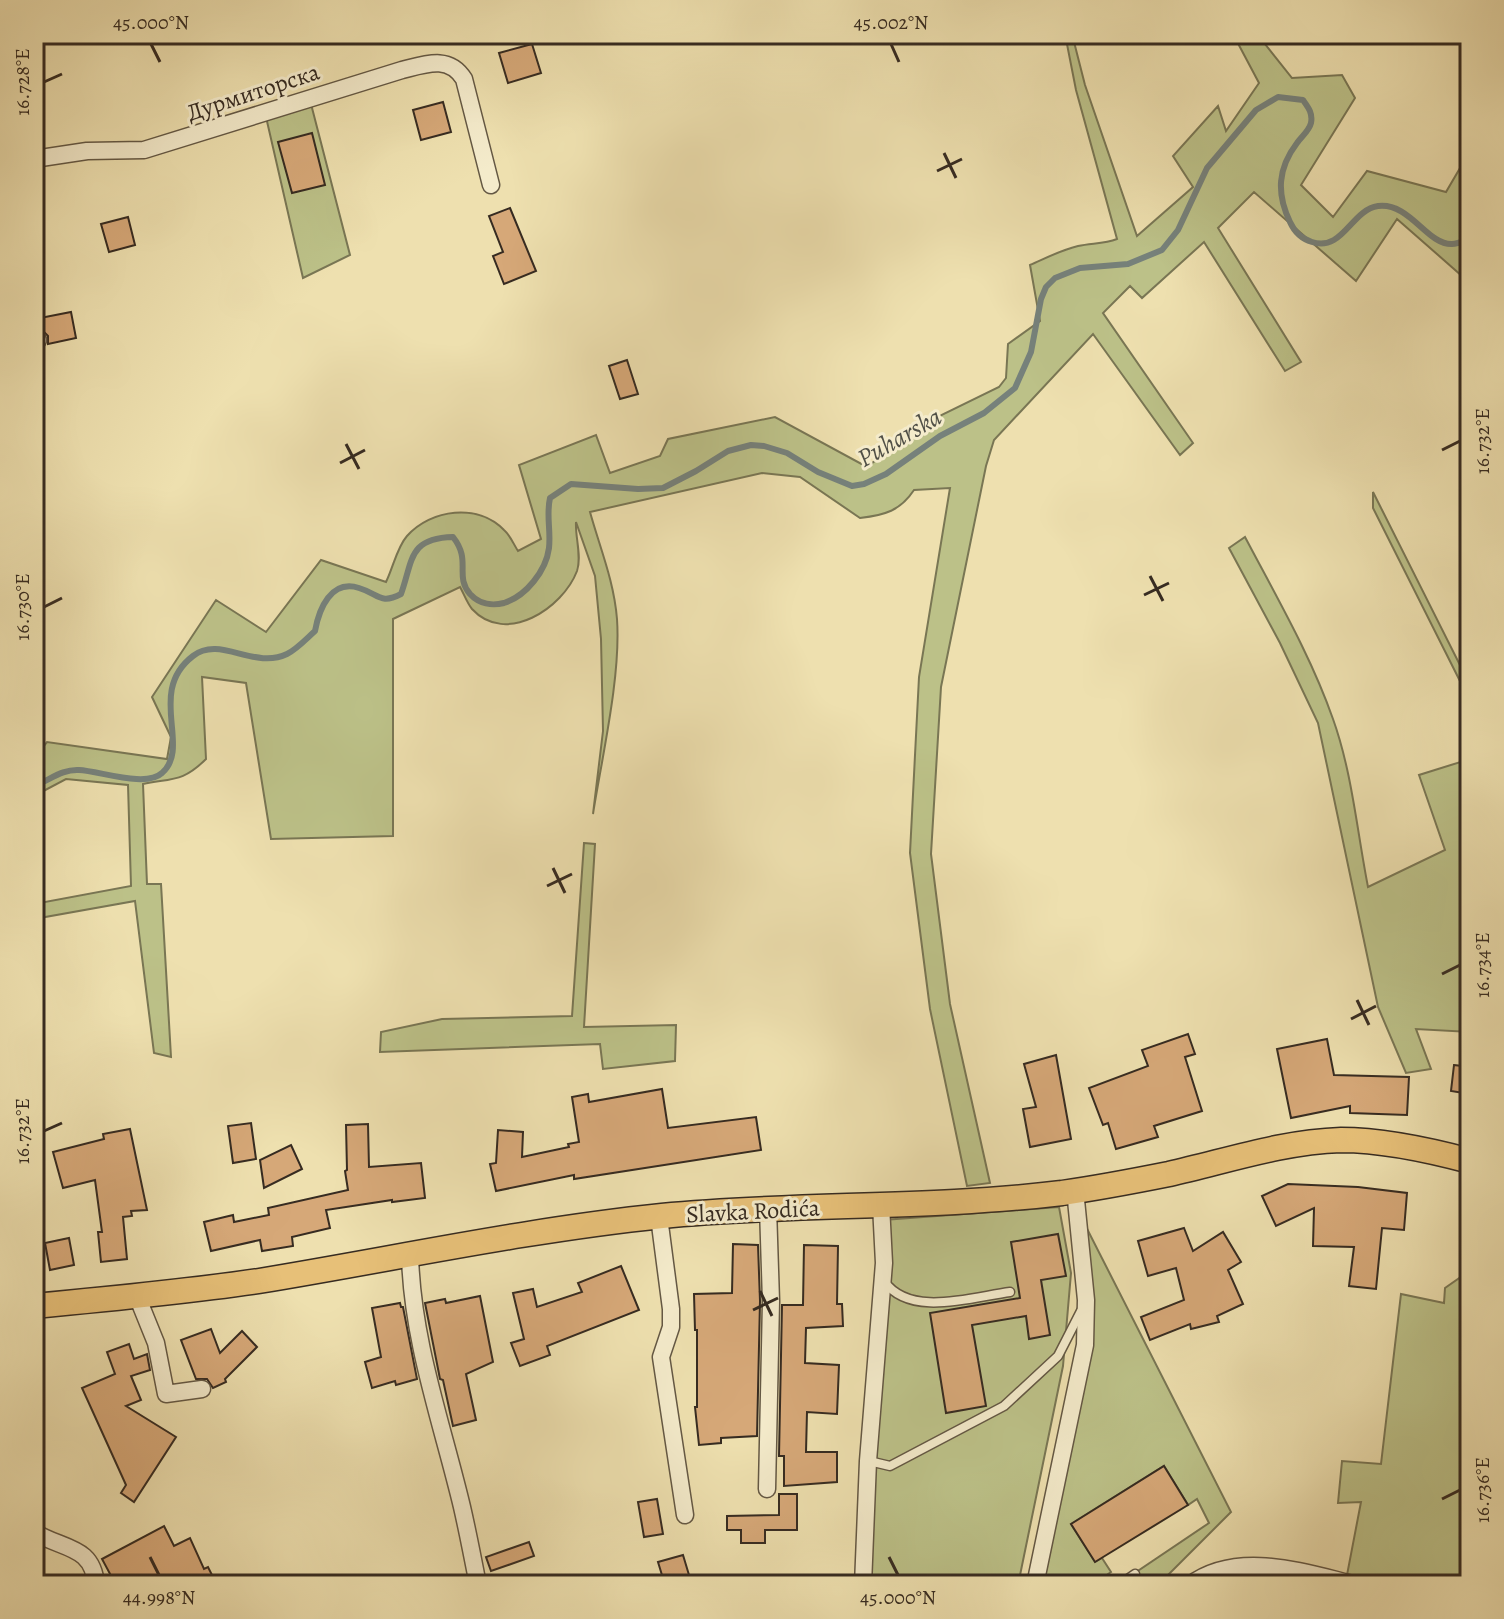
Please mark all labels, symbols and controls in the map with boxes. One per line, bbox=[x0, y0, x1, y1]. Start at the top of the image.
text: 45.000°N bbox=[113, 9, 189, 36]
text: 45.002°N bbox=[854, 9, 929, 36]
text: 16.728°E bbox=[9, 48, 36, 116]
street label: Дурмиторска bbox=[183, 55, 323, 129]
water label: Puharska bbox=[851, 399, 948, 476]
text: 16.732°E bbox=[1469, 408, 1496, 474]
text: 16.730°E bbox=[9, 573, 36, 641]
text: 16.734°E bbox=[1469, 932, 1496, 998]
text: 16.732°E bbox=[9, 1098, 36, 1164]
street label: Slavka Rodića bbox=[685, 1191, 821, 1230]
text: 16.736°E bbox=[1469, 1457, 1496, 1523]
text: 44.998°N bbox=[123, 1584, 195, 1611]
text: 45.000°N bbox=[860, 1584, 936, 1611]

